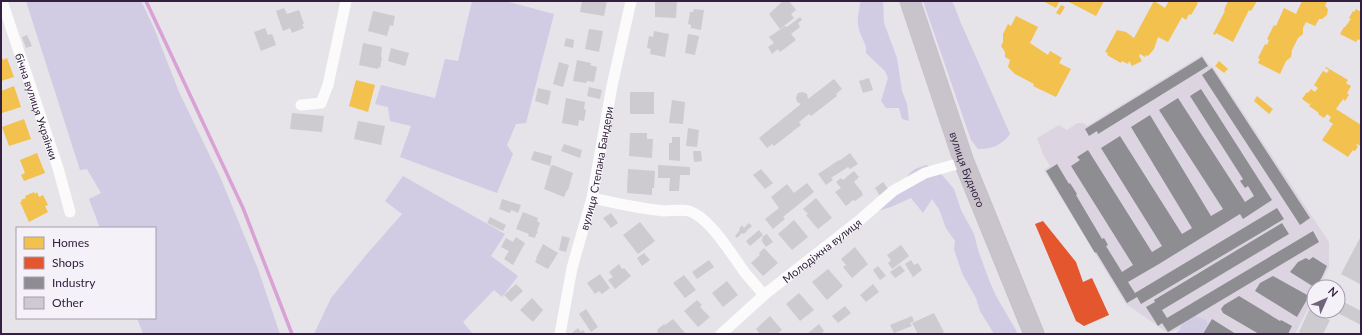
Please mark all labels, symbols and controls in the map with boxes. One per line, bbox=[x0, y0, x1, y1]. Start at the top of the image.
street label: бічна вулиця Українки bbox=[13, 51, 61, 161]
street label: вулиця Степана Бандери bbox=[577, 105, 615, 231]
street label: вулиця Будного bbox=[948, 130, 988, 209]
street label: Молодіжна вулиця bbox=[779, 215, 863, 285]
legend bbox=[16, 227, 156, 319]
text: Homes bbox=[52, 235, 89, 250]
text: Shops bbox=[52, 255, 84, 270]
text: Industry bbox=[52, 275, 96, 290]
north arrow bbox=[1306, 279, 1346, 319]
text: N bbox=[1326, 284, 1341, 299]
text: Other bbox=[52, 295, 84, 310]

